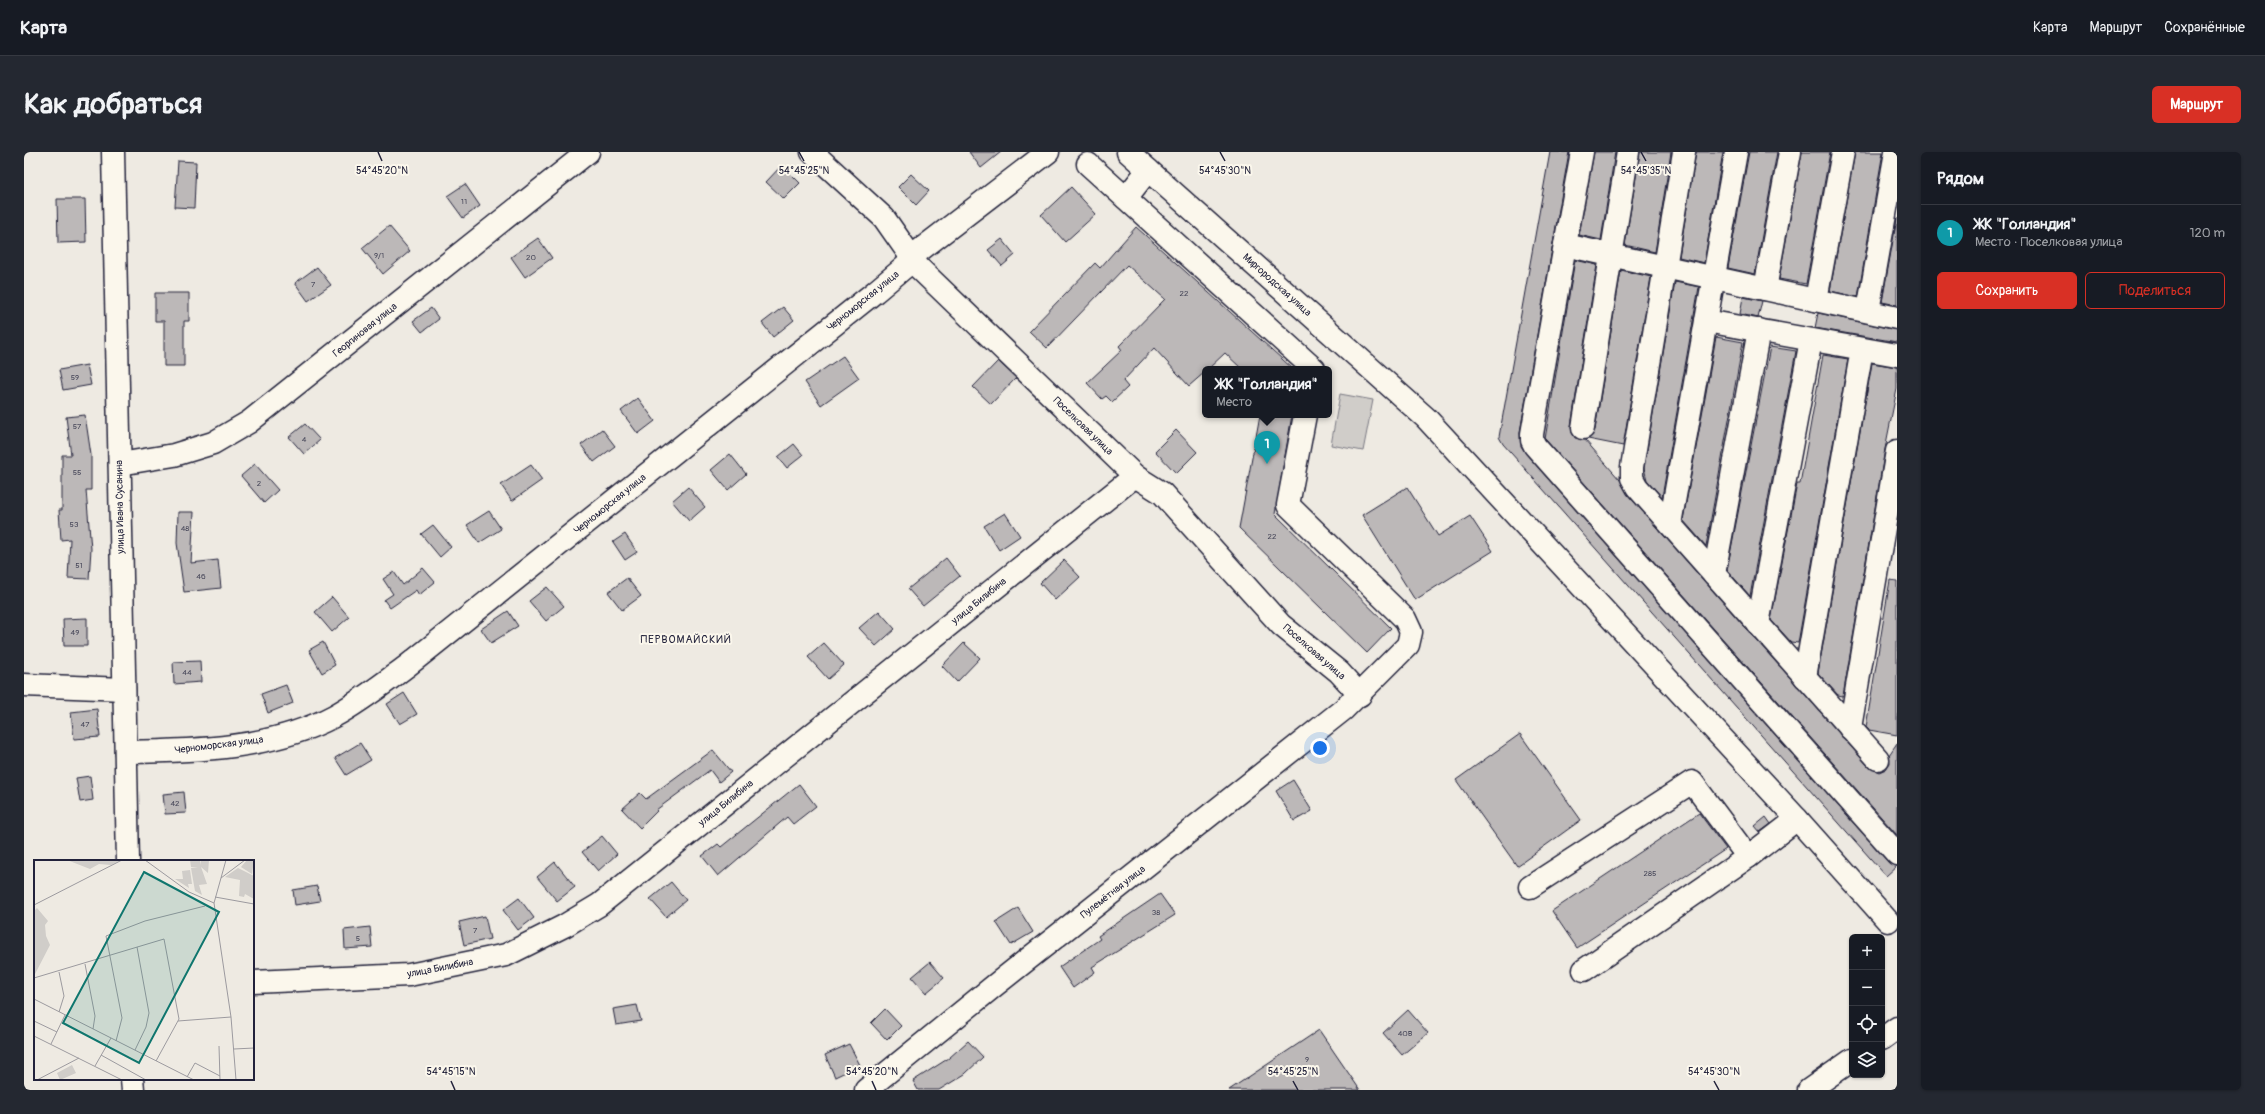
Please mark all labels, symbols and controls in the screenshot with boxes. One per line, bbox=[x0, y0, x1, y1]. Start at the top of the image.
text: Карта bbox=[20, 16, 67, 40]
text: Карта bbox=[2033, 19, 2068, 36]
text: Маршрут bbox=[2090, 19, 2142, 36]
text: Сохранённые bbox=[2164, 19, 2245, 36]
button: Маршрут bbox=[2152, 86, 2241, 123]
text: Как добраться bbox=[24, 87, 202, 122]
text: 54°45'20"N bbox=[356, 165, 408, 177]
text: 54°45'25"N bbox=[779, 165, 830, 177]
text: 54°45'30"N bbox=[1199, 165, 1251, 177]
text: 54°45'35"N bbox=[1621, 165, 1672, 177]
text: Рядом bbox=[1937, 168, 1984, 189]
house number: 11 bbox=[461, 197, 467, 206]
text: ЖК "Голландия" bbox=[1975, 215, 2076, 234]
text: 1 bbox=[1947, 225, 1953, 241]
text: 120 m bbox=[2189, 225, 2225, 241]
text: Место · Поселковая улица bbox=[1975, 234, 2123, 250]
house number: 9/1 bbox=[374, 251, 384, 260]
street label: Миргородская улица bbox=[1240, 251, 1314, 319]
house number: 20 bbox=[526, 253, 537, 262]
street label: Черноморская улица bbox=[825, 268, 902, 334]
button: Сохранить bbox=[1937, 272, 2077, 309]
button: Поделиться bbox=[2085, 272, 2225, 309]
house number: 7 bbox=[311, 280, 316, 289]
house number: 22 bbox=[1180, 289, 1189, 298]
street label: Георгиновая улица bbox=[330, 300, 400, 360]
popup bbox=[1202, 366, 1332, 418]
house number: 59 bbox=[71, 373, 79, 382]
text: ЖК "Голландия" bbox=[1216, 375, 1318, 394]
street label: Поселковая улица bbox=[1051, 394, 1116, 458]
text: Место bbox=[1216, 394, 1252, 410]
house number: 57 bbox=[73, 422, 82, 431]
pin: 1 bbox=[1254, 431, 1280, 464]
house number: 4 bbox=[302, 435, 307, 444]
street label: улица Ивана Сусанина bbox=[113, 460, 127, 555]
house number: 55 bbox=[73, 468, 81, 477]
street label: Черноморская улица bbox=[572, 471, 649, 537]
house number: 2 bbox=[257, 479, 262, 488]
house number: 53 bbox=[70, 520, 79, 529]
house number: 48 bbox=[181, 524, 189, 533]
house number: 22 bbox=[1268, 532, 1277, 541]
house number: 51 bbox=[75, 561, 83, 570]
house number: 46 bbox=[196, 572, 206, 581]
street label: улица Билибина bbox=[948, 575, 1009, 627]
street label: Поселковая улица bbox=[1280, 622, 1348, 683]
house number: 49 bbox=[71, 628, 79, 637]
district label: ПЕРВОМАЙСКИЙ bbox=[641, 633, 731, 646]
house number: 44 bbox=[182, 668, 192, 677]
house number: 47 bbox=[81, 720, 90, 729]
street label: Черноморская улица bbox=[174, 734, 264, 756]
your location bbox=[1310, 738, 1330, 758]
street label: улица Билибина bbox=[695, 777, 756, 829]
house number: 42 bbox=[170, 799, 180, 808]
inset map bbox=[34, 860, 254, 1080]
street label: Пулемётная улица bbox=[1078, 863, 1148, 921]
house number: 285 bbox=[1644, 869, 1656, 878]
house number: 38 bbox=[1152, 908, 1160, 917]
house number: 7 bbox=[473, 926, 478, 935]
house number: 5 bbox=[356, 934, 360, 943]
map controls bbox=[1849, 934, 1885, 1078]
button: + bbox=[1849, 934, 1885, 970]
street label: улица Билибина bbox=[405, 956, 474, 980]
button: − bbox=[1849, 970, 1885, 1006]
button: locate bbox=[1849, 1006, 1885, 1042]
house number: 40В bbox=[1398, 1029, 1413, 1038]
button: layers bbox=[1849, 1042, 1885, 1078]
house number: 9 bbox=[1305, 1055, 1309, 1064]
text: 54°45'15"N bbox=[427, 1066, 476, 1078]
text: 54°45'20"N bbox=[846, 1066, 898, 1078]
text: 54°45'25"N bbox=[1268, 1066, 1319, 1078]
text: 54°45'30"N bbox=[1688, 1066, 1740, 1078]

